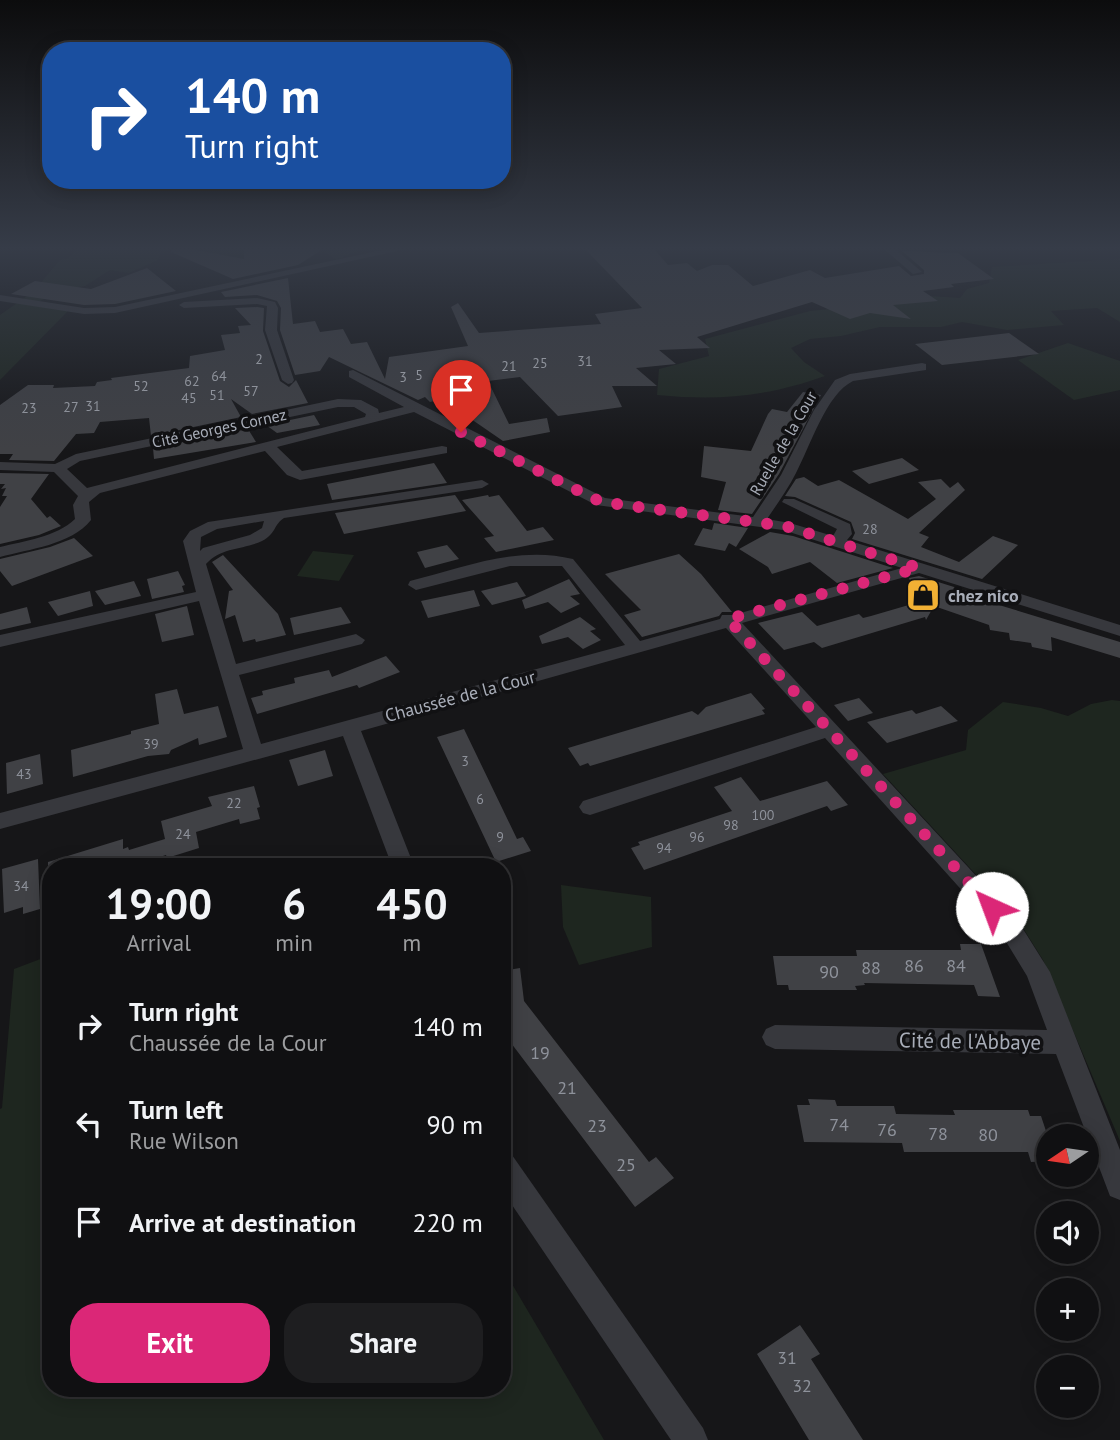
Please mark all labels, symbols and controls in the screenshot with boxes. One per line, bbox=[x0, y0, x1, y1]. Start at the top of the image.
text: 140 m bbox=[185, 63, 320, 127]
icon: right bbox=[70, 70, 161, 161]
text: Turn right bbox=[185, 125, 319, 167]
house number: 2 bbox=[255, 350, 263, 368]
house number: 31 bbox=[577, 352, 593, 370]
house number: 25 bbox=[532, 354, 548, 372]
house number: 21 bbox=[501, 357, 517, 375]
pin bbox=[431, 360, 491, 432]
house number: 5 bbox=[415, 366, 423, 384]
house number: 64 bbox=[211, 367, 227, 385]
house number: 3 bbox=[399, 368, 407, 386]
icon: arrive bbox=[442, 371, 480, 409]
house number: 62 bbox=[184, 372, 200, 390]
house number: 52 bbox=[133, 377, 149, 395]
house number: 57 bbox=[243, 382, 259, 400]
house number: 51 bbox=[209, 386, 225, 404]
street label: Ruelle de la Cour bbox=[745, 387, 821, 499]
house number: 45 bbox=[181, 389, 197, 407]
house number: 31 bbox=[85, 397, 101, 415]
house number: 27 bbox=[63, 398, 79, 416]
house number: 23 bbox=[21, 399, 37, 417]
street label: Cité Georges Cornez bbox=[150, 404, 288, 452]
house number: 28 bbox=[862, 520, 878, 538]
shop icon: chez nico bbox=[904, 576, 942, 614]
place label: chez nico bbox=[948, 584, 1019, 607]
street label: Chaussée de la Cour bbox=[382, 665, 538, 727]
house number: 39 bbox=[143, 735, 159, 753]
house number: 3 bbox=[461, 752, 469, 770]
house number: 43 bbox=[16, 765, 32, 783]
house number: 6 bbox=[476, 790, 484, 808]
house number: 22 bbox=[226, 794, 242, 812]
house number: 100 bbox=[752, 806, 775, 824]
house number: 98 bbox=[723, 816, 739, 834]
house number: 24 bbox=[175, 825, 191, 843]
house number: 9 bbox=[496, 828, 504, 846]
house number: 96 bbox=[689, 828, 705, 846]
house number: 94 bbox=[656, 839, 672, 857]
position arrow bbox=[955, 871, 1029, 945]
text: 19:00 bbox=[105, 876, 212, 931]
text: 6 bbox=[282, 876, 306, 931]
text: 450 bbox=[376, 876, 448, 931]
house number: 34 bbox=[13, 877, 29, 895]
text: Arrival bbox=[126, 928, 191, 957]
text: min bbox=[275, 928, 313, 957]
text: m bbox=[403, 928, 421, 957]
house number: 86 bbox=[904, 954, 924, 977]
house number: 84 bbox=[946, 954, 966, 977]
house number: 88 bbox=[861, 956, 881, 979]
house number: 90 bbox=[819, 960, 839, 983]
text: Turn right bbox=[129, 995, 238, 1028]
icon: right bbox=[70, 1007, 108, 1045]
text: 140 m bbox=[412, 1010, 483, 1043]
street label: Cité de l'Abbaye bbox=[899, 1026, 1041, 1056]
text: Chaussée de la Cour bbox=[129, 1028, 326, 1057]
house number: 19 bbox=[530, 1041, 550, 1064]
house number: 21 bbox=[557, 1076, 577, 1099]
text: Turn left bbox=[129, 1093, 223, 1126]
icon: left bbox=[70, 1105, 108, 1143]
text: 90 m bbox=[427, 1108, 483, 1141]
house number: 74 bbox=[829, 1113, 849, 1136]
house number: 23 bbox=[587, 1114, 607, 1137]
house number: 76 bbox=[877, 1118, 897, 1141]
house number: 78 bbox=[928, 1122, 948, 1145]
house number: 80 bbox=[978, 1123, 998, 1146]
north arrow bbox=[1036, 1124, 1099, 1186]
map controls bbox=[1036, 1124, 1099, 1418]
text: Rue Wilson bbox=[129, 1126, 239, 1155]
house number: 25 bbox=[616, 1153, 636, 1176]
button: sound bbox=[1036, 1201, 1099, 1264]
icon: arrive bbox=[70, 1203, 108, 1241]
text: Arrive at destination bbox=[129, 1206, 356, 1239]
text: 220 m bbox=[412, 1206, 483, 1239]
button: + bbox=[1036, 1278, 1099, 1341]
button: Exit bbox=[70, 1303, 270, 1383]
button: Share bbox=[284, 1303, 483, 1383]
house number: 31 bbox=[777, 1346, 797, 1369]
button: − bbox=[1036, 1355, 1099, 1418]
house number: 32 bbox=[792, 1374, 812, 1397]

